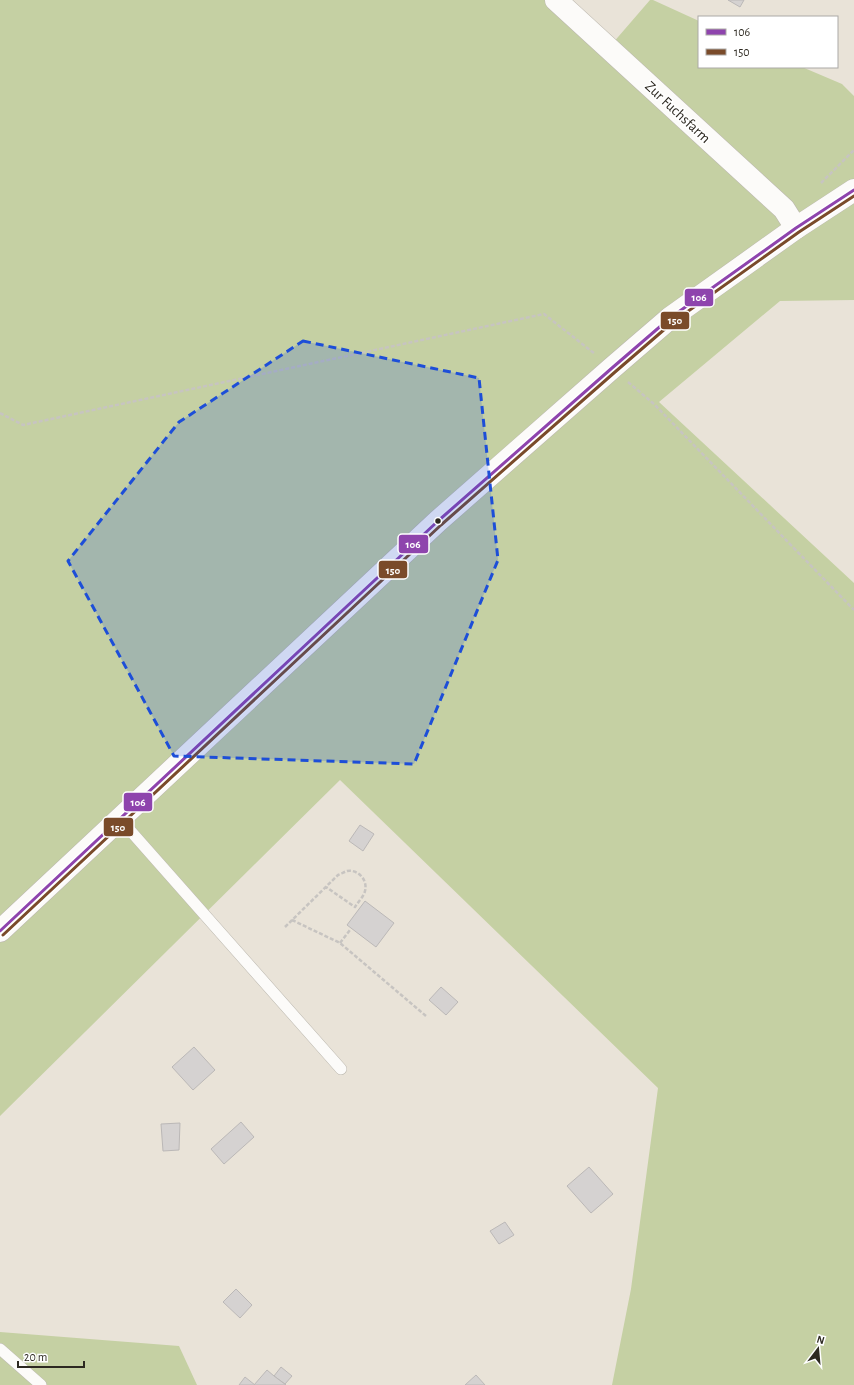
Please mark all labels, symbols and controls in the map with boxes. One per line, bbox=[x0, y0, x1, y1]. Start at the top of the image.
legend bbox=[698, 16, 838, 68]
text: 106 bbox=[734, 26, 750, 38]
text: 150 bbox=[734, 46, 749, 58]
street label: Zur Fuchsfarm bbox=[642, 79, 713, 146]
line badge: 106 bbox=[684, 288, 714, 307]
text: 106 bbox=[691, 292, 707, 303]
line badge: 150 bbox=[660, 311, 690, 330]
text: 150 bbox=[668, 315, 682, 326]
unlabelled marker bbox=[433, 516, 443, 526]
line badge: 106 bbox=[398, 534, 429, 554]
text: 106 bbox=[405, 539, 421, 550]
line badge: 150 bbox=[378, 560, 408, 579]
text: 150 bbox=[386, 565, 400, 576]
line badge: 106 bbox=[123, 792, 153, 812]
text: 106 bbox=[130, 797, 146, 808]
line badge: 150 bbox=[103, 817, 134, 837]
text: 150 bbox=[111, 822, 125, 833]
north arrow bbox=[798, 1329, 838, 1369]
text: N bbox=[815, 1334, 826, 1346]
scale bar bbox=[18, 1343, 84, 1369]
text: 20 m bbox=[24, 1351, 47, 1363]

